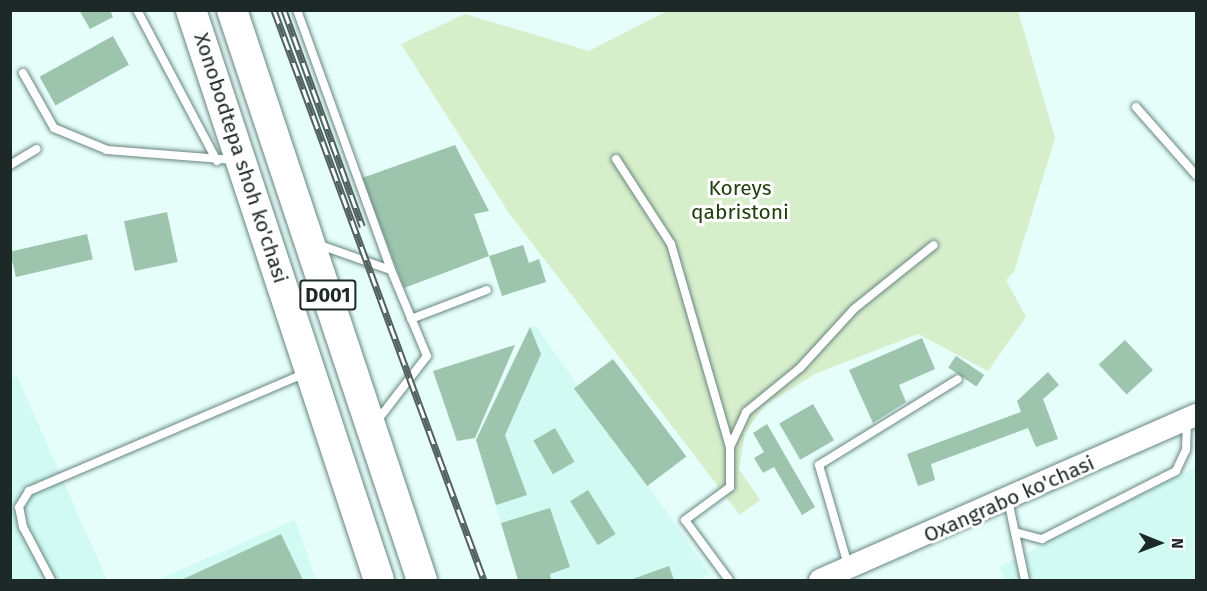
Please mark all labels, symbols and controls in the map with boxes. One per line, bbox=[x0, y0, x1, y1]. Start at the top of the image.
street label: Xonobodtepa shoh ko'chasi bbox=[189, 30, 293, 286]
park label: Koreys qabristoni bbox=[691, 175, 789, 225]
road number: D001 bbox=[298, 278, 358, 312]
street label: Oxangrabo ko'chasi bbox=[920, 450, 1098, 548]
north arrow bbox=[1129, 513, 1189, 573]
text: N bbox=[1168, 538, 1187, 549]

